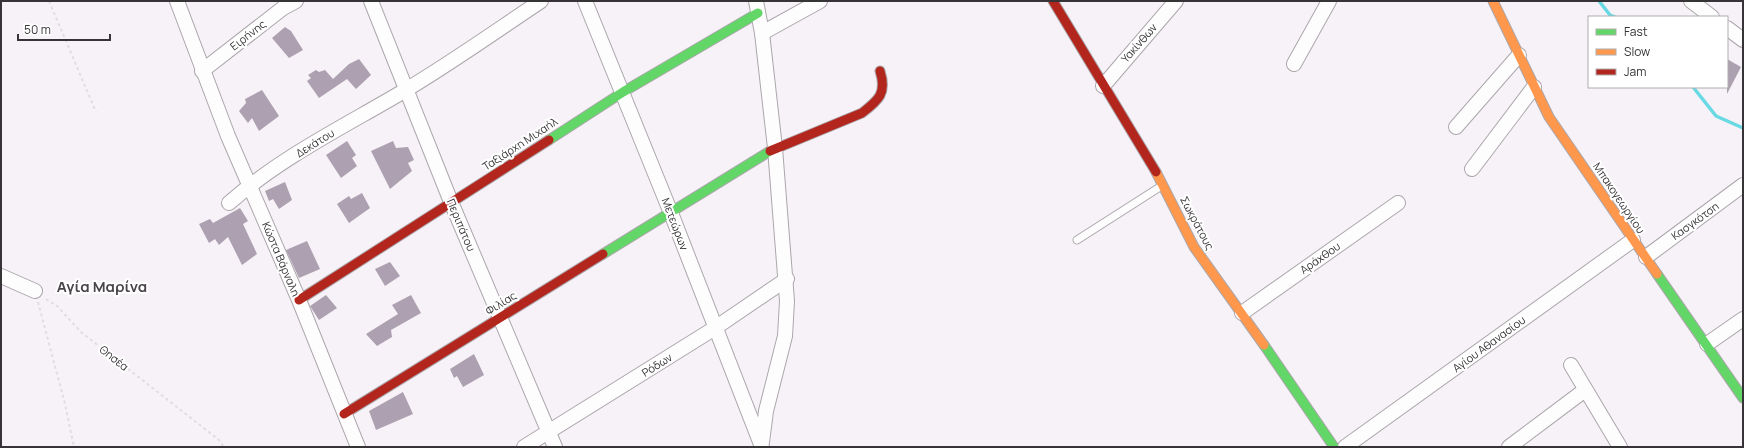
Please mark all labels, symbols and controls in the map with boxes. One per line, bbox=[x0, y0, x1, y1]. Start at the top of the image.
scale bar bbox=[18, 16, 110, 42]
street label: Ειρήνης bbox=[227, 16, 269, 53]
legend bbox=[1588, 16, 1728, 88]
street label: Υακίνθων bbox=[1117, 20, 1160, 66]
text: 50 m bbox=[24, 21, 51, 38]
text: Fast bbox=[1624, 23, 1648, 40]
text: Slow bbox=[1624, 43, 1650, 60]
text: Jam bbox=[1624, 63, 1646, 80]
street label: Ταξιάρχη Μιχαήλ bbox=[479, 113, 561, 174]
street label: Δεκάτου bbox=[293, 125, 337, 160]
street label: Μπακογεωργίου bbox=[1590, 159, 1649, 236]
street label: Σωκράτους bbox=[1177, 193, 1218, 252]
street label: Μετεώρων bbox=[659, 195, 692, 253]
street label: Περιπάτου bbox=[444, 196, 479, 253]
street label: Κασγκότση bbox=[1668, 198, 1722, 243]
street label: Κώστα Βάρναλη bbox=[259, 219, 304, 298]
street label: Αράχθου bbox=[1296, 238, 1343, 277]
district label: Αγία Μαρίνα bbox=[57, 276, 147, 297]
street label: Φιλίας bbox=[482, 287, 519, 318]
street label: Αγίου Αθανασίου bbox=[1449, 312, 1528, 375]
street label: Θησέα bbox=[97, 341, 132, 374]
street label: Ρόδων bbox=[639, 349, 675, 380]

